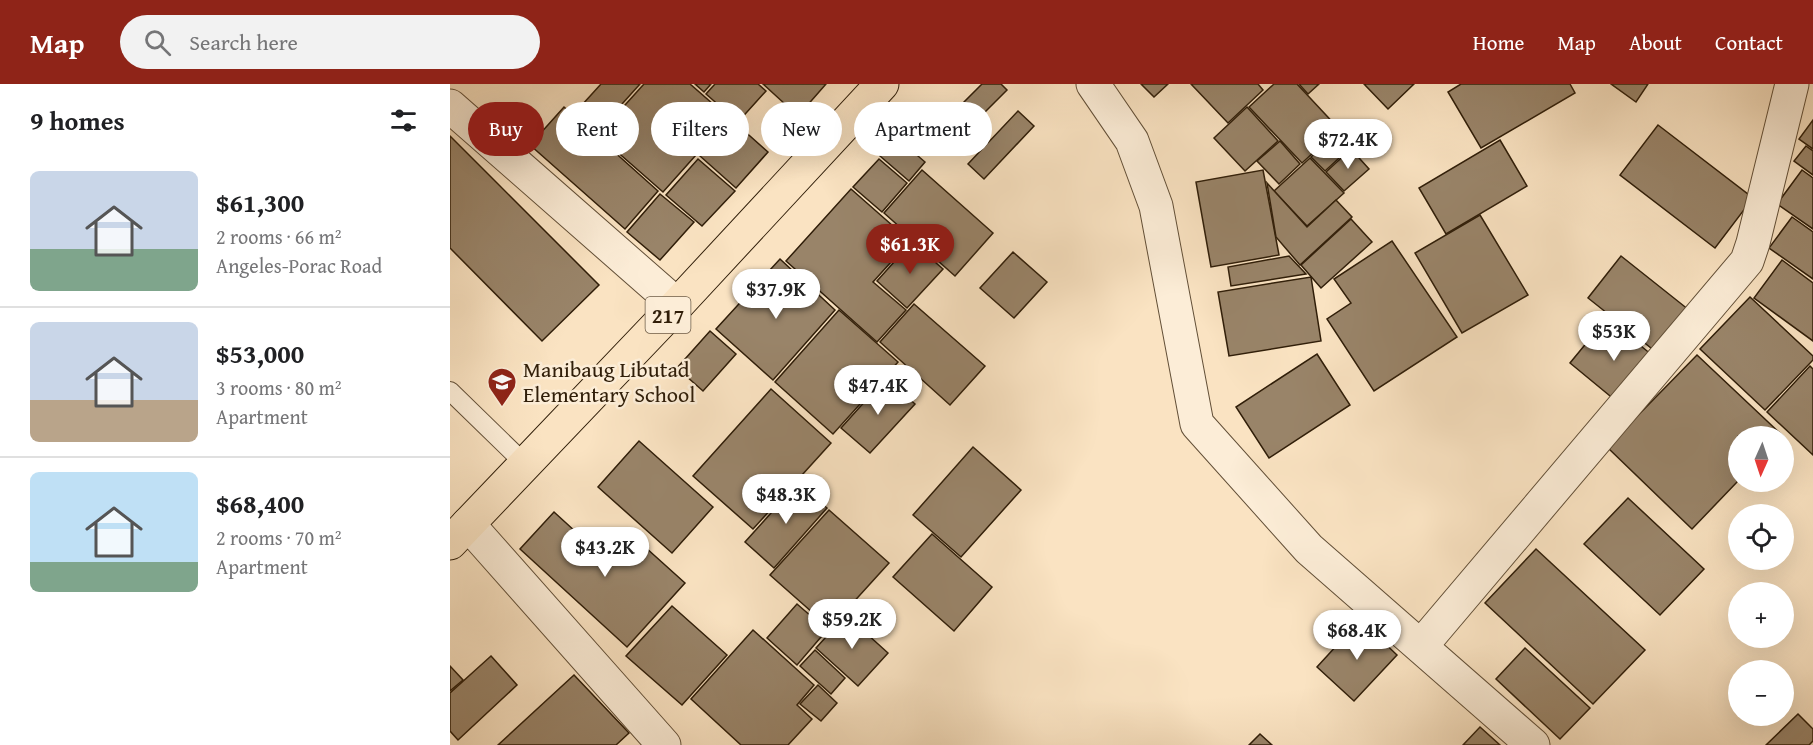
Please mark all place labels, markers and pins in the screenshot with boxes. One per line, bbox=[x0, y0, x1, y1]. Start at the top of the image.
pin: $72.4K bbox=[1299, 119, 1397, 170]
pin: $61.3K bbox=[861, 224, 959, 275]
pin: $37.9K bbox=[727, 269, 825, 320]
pin: $53K bbox=[1578, 311, 1650, 362]
place label: Manibaug Libutad Elementary School bbox=[523, 353, 695, 410]
pin: $47.4K bbox=[829, 365, 927, 416]
school or university icon: Manibaug Libutad Elementary School bbox=[486, 366, 518, 408]
pin: $48.3K bbox=[737, 474, 835, 525]
pin: $43.2K bbox=[556, 527, 654, 578]
pin: $59.2K bbox=[803, 599, 901, 650]
pin: $68.4K bbox=[1308, 610, 1406, 661]

